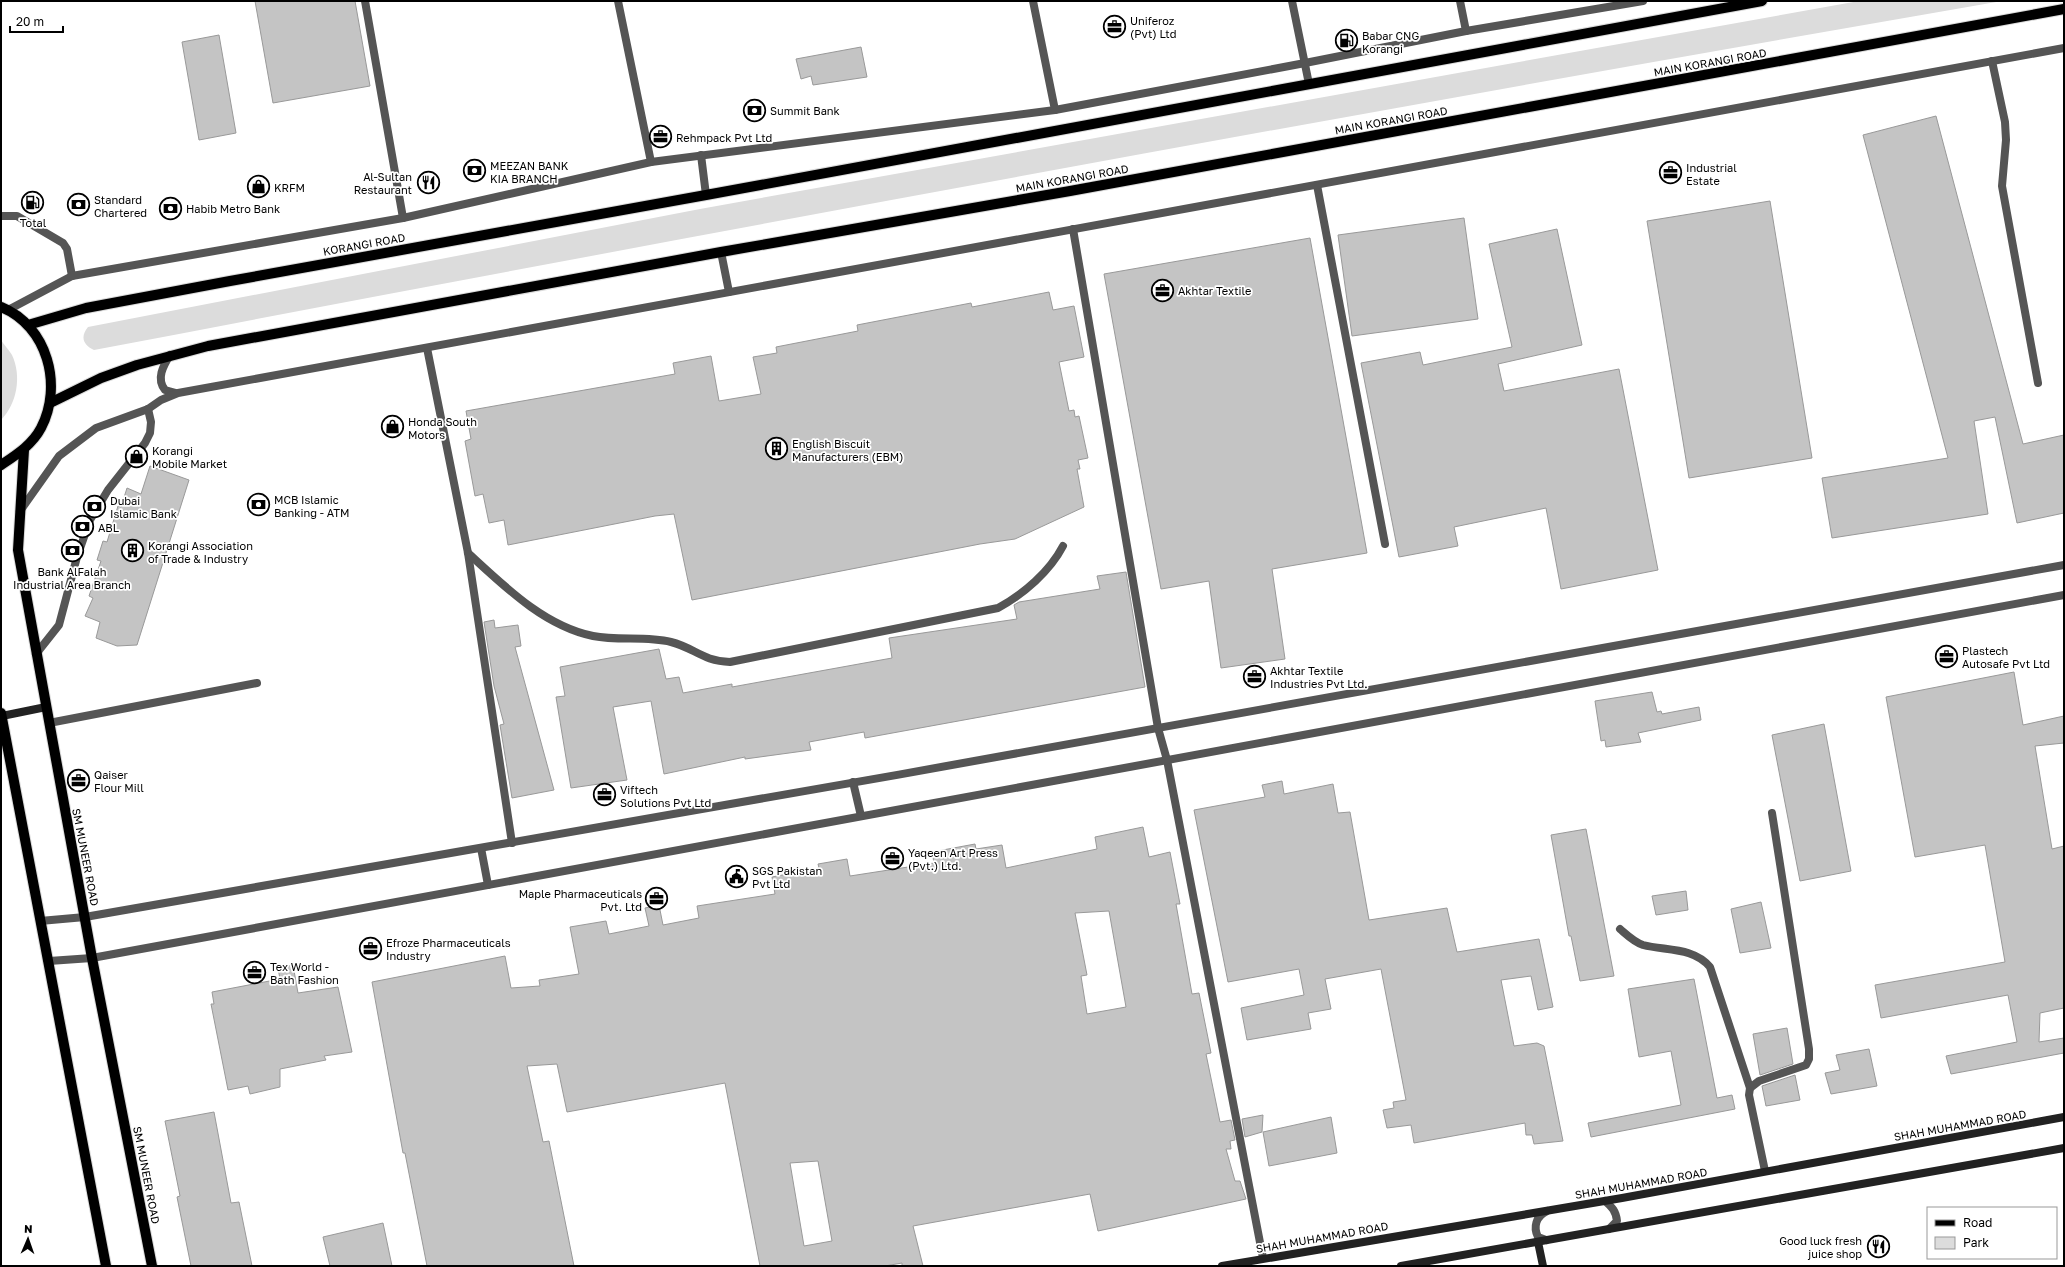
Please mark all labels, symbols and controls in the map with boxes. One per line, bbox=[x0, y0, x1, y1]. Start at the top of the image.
scale bar bbox=[10, 8, 63, 34]
office icon: Uniferoz (Pvt) Ltd bbox=[1101, 13, 1127, 39]
text: 20 m bbox=[16, 14, 44, 29]
place label: Uniferoz (Pvt) Ltd bbox=[1130, 14, 1177, 40]
fuel station icon: Babar CNG Korangi bbox=[1333, 28, 1359, 54]
place label: Babar CNG Korangi bbox=[1362, 29, 1419, 55]
street label: MAIN KORANGI ROAD bbox=[1652, 46, 1768, 78]
bank icon: Summit Bank bbox=[741, 97, 767, 123]
place label: Summit Bank bbox=[770, 104, 840, 117]
street label: MAIN KORANGI ROAD bbox=[1333, 104, 1449, 136]
office icon: Rehmpack Pvt Ltd bbox=[647, 124, 673, 150]
place label: Rehmpack Pvt Ltd bbox=[676, 131, 772, 144]
bank icon: MEEZAN BANK KIA BRANCH bbox=[461, 158, 487, 184]
place label: MEEZAN BANK KIA BRANCH bbox=[490, 159, 569, 185]
office icon: Industrial Estate bbox=[1657, 160, 1683, 186]
place label: Industrial Estate bbox=[1686, 161, 1737, 187]
street label: MAIN KORANGI ROAD bbox=[1014, 162, 1130, 194]
restaurant icon: Al-Sultan Restaurant bbox=[415, 169, 441, 195]
place label: Al-Sultan Restaurant bbox=[354, 170, 412, 196]
shop icon: KRFM bbox=[246, 174, 272, 200]
place label: KRFM bbox=[274, 181, 305, 194]
fuel station icon: Total bbox=[20, 189, 46, 215]
bank icon: Standard Chartered bbox=[65, 192, 91, 218]
place label: Standard Chartered bbox=[94, 193, 147, 219]
bank icon: Habib Metro Bank bbox=[158, 195, 184, 221]
place label: Habib Metro Bank bbox=[186, 202, 280, 215]
place label: Total bbox=[20, 216, 47, 229]
street label: KORANGI ROAD bbox=[322, 230, 406, 258]
office icon: Akhtar Textile bbox=[1149, 277, 1175, 303]
place label: Akhtar Textile bbox=[1178, 284, 1251, 297]
shop icon: Honda South Motors bbox=[380, 414, 406, 440]
place label: Honda South Motors bbox=[408, 415, 477, 441]
building icon: English Biscuit Manufacturers (EBM) bbox=[763, 436, 789, 462]
place label: English Biscuit Manufacturers (EBM) bbox=[792, 437, 903, 463]
shop icon: Korangi Mobile Market bbox=[124, 443, 150, 469]
place label: Korangi Mobile Market bbox=[152, 444, 227, 470]
bank icon: MCB Islamic Banking - ATM bbox=[246, 492, 272, 518]
bank icon: Dubai Islamic Bank bbox=[81, 493, 107, 519]
place label: MCB Islamic Banking - ATM bbox=[274, 493, 350, 519]
place label: Dubai Islamic Bank bbox=[110, 494, 177, 520]
bank icon: ABL bbox=[69, 514, 95, 540]
place label: ABL bbox=[98, 521, 120, 534]
bank icon: Bank AlFalah Industrial Area Branch bbox=[59, 538, 85, 564]
building icon: Korangi Association of Trade & Industry bbox=[120, 538, 146, 564]
place label: Korangi Association of Trade & Industry bbox=[148, 539, 253, 565]
place label: Bank AlFalah Industrial Area Branch bbox=[13, 565, 131, 591]
office icon: Plastech Autosafe Pvt Ltd bbox=[1933, 643, 1959, 669]
place label: Plastech Autosafe Pvt Ltd bbox=[1962, 644, 2050, 670]
office icon: Akhtar Textile Industries Pvt Ltd. bbox=[1242, 663, 1268, 689]
place label: Akhtar Textile Industries Pvt Ltd. bbox=[1270, 664, 1368, 690]
office icon: Qaiser Flour Mill bbox=[66, 767, 92, 793]
place label: Qaiser Flour Mill bbox=[94, 768, 144, 794]
office icon: Viftech Solutions Pvt Ltd bbox=[592, 782, 618, 808]
place label: Viftech Solutions Pvt Ltd bbox=[620, 783, 711, 809]
street label: SM MUNEER ROAD bbox=[70, 807, 102, 907]
office icon: Yaqeen Art Press (Pvt.) Ltd. bbox=[880, 845, 906, 871]
place label: Yaqeen Art Press (Pvt.) Ltd. bbox=[908, 846, 998, 872]
public building icon: SGS Pakistan Pvt Ltd bbox=[723, 863, 749, 889]
place label: SGS Pakistan Pvt Ltd bbox=[752, 864, 822, 890]
office icon: Maple Pharmaceuticals Pvt. Ltd bbox=[644, 886, 670, 912]
place label: Maple Pharmaceuticals Pvt. Ltd bbox=[519, 887, 642, 913]
office icon: Efroze Pharmaceuticals Industry bbox=[357, 935, 383, 961]
place label: Efroze Pharmaceuticals Industry bbox=[386, 936, 511, 962]
office icon: Tex World - Bath Fashion bbox=[241, 959, 267, 985]
place label: Tex World - Bath Fashion bbox=[270, 960, 339, 986]
street label: SHAH MUHAMMAD ROAD bbox=[1893, 1107, 2028, 1143]
street label: SM MUNEER ROAD bbox=[131, 1125, 163, 1225]
street label: SHAH MUHAMMAD ROAD bbox=[1574, 1165, 1709, 1201]
legend bbox=[1927, 1207, 2057, 1259]
text: Road bbox=[1963, 1215, 1992, 1230]
north arrow bbox=[8, 1219, 48, 1259]
street label: SHAH MUHAMMAD ROAD bbox=[1255, 1219, 1390, 1255]
text: N bbox=[24, 1222, 33, 1235]
restaurant icon: Good luck fresh juice shop bbox=[1865, 1233, 1891, 1259]
place label: Good luck fresh juice shop bbox=[1779, 1234, 1862, 1260]
text: Park bbox=[1963, 1235, 1989, 1250]

